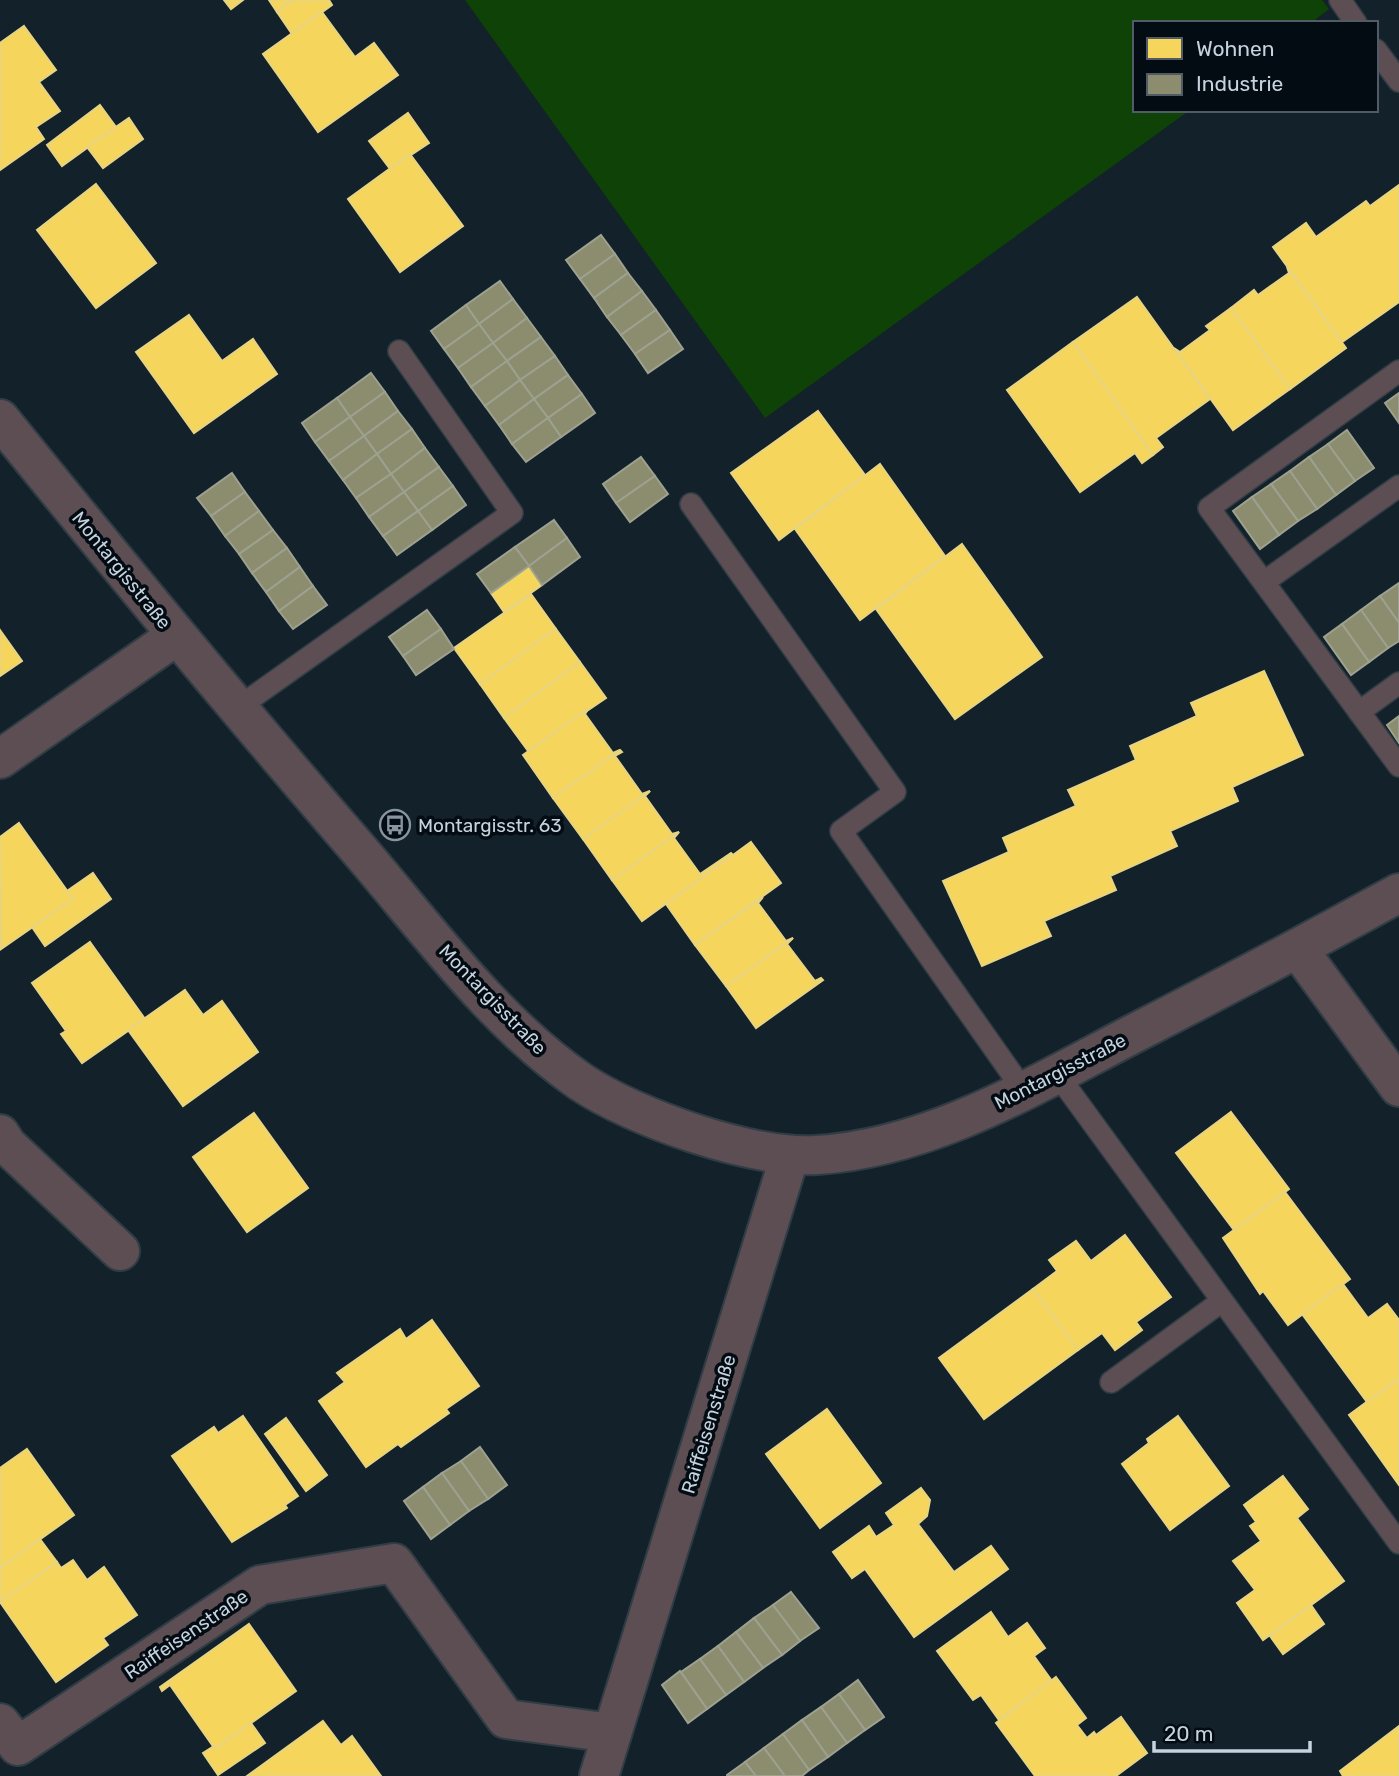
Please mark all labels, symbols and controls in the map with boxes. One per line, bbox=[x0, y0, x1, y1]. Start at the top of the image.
legend bbox=[1133, 21, 1378, 112]
text: Wohnen bbox=[1196, 36, 1274, 61]
text: Industrie bbox=[1196, 71, 1283, 96]
street label: Montargisstraße bbox=[67, 507, 176, 634]
bus stop icon: Montargisstr. 63 bbox=[378, 808, 412, 842]
place label: Montargisstr. 63 bbox=[418, 814, 562, 837]
street label: Montargisstraße bbox=[434, 939, 551, 1059]
street label: Montargisstraße bbox=[991, 1028, 1130, 1114]
street label: Raiffeisenstraße bbox=[676, 1352, 741, 1496]
street label: Raiffeisenstraße bbox=[120, 1585, 252, 1684]
scale bar bbox=[1154, 1710, 1310, 1754]
text: 20 m bbox=[1164, 1721, 1213, 1746]

